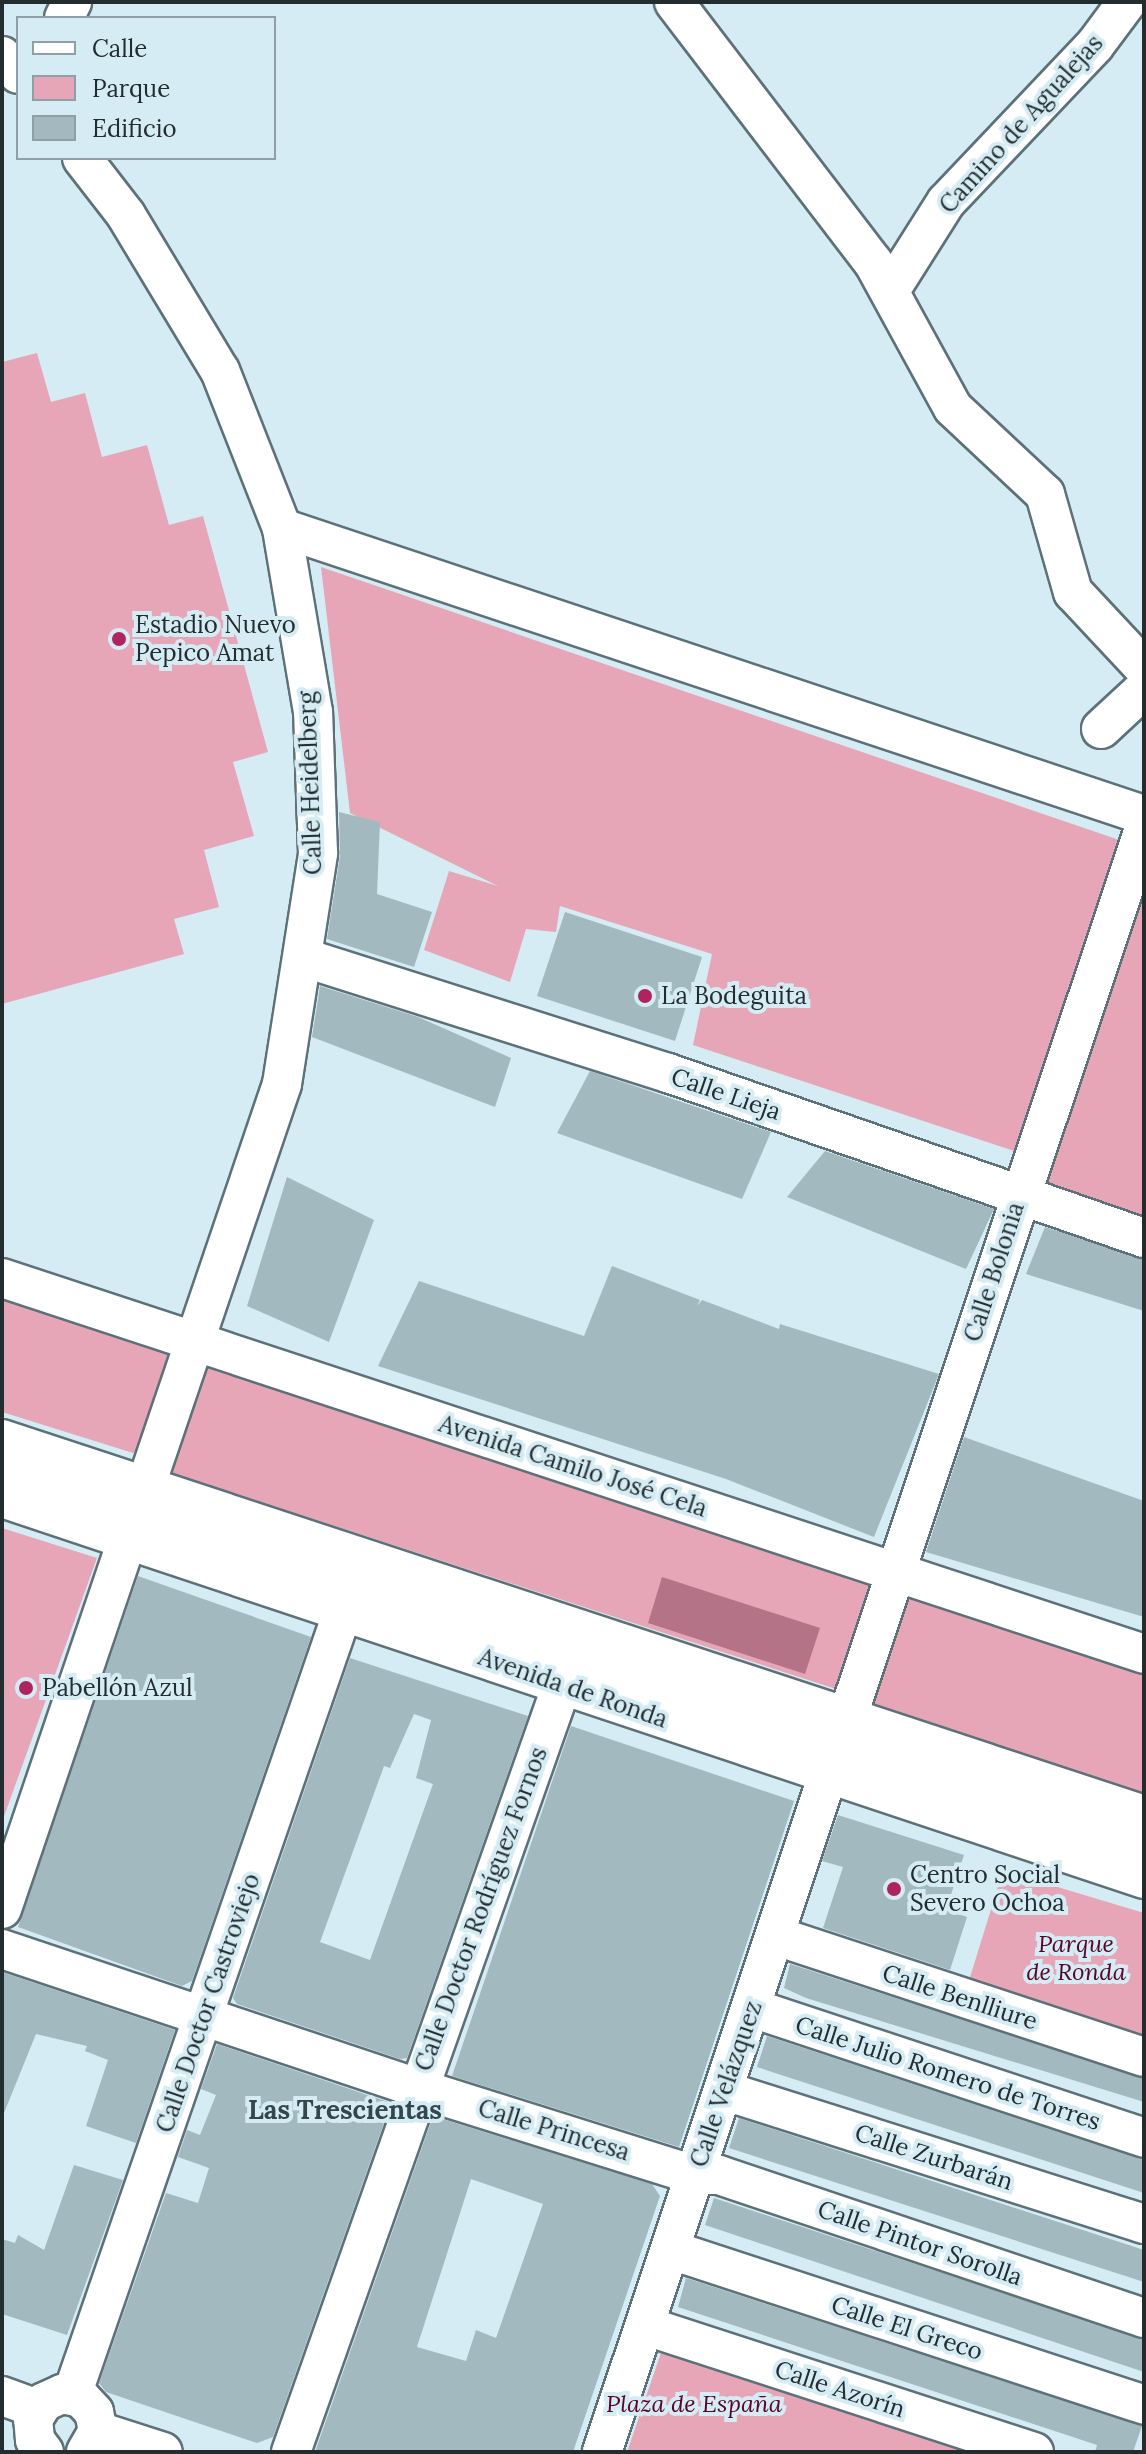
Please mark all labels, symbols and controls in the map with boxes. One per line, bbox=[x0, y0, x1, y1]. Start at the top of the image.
legend bbox=[16, 16, 276, 160]
street label: Camino de Agualejas bbox=[933, 29, 1109, 219]
text: Calle bbox=[92, 33, 147, 64]
text: Parque bbox=[92, 73, 170, 104]
text: Edificio bbox=[92, 113, 177, 144]
place label: Estadio Nuevo Pepico Amat bbox=[135, 611, 296, 667]
marker: Estadio Nuevo Pepico Amat bbox=[110, 630, 128, 648]
street label: Calle Heidelberg bbox=[292, 691, 328, 875]
place label: La Bodeguita bbox=[661, 982, 807, 1010]
marker: La Bodeguita bbox=[636, 987, 654, 1005]
street label: Calle Lieja bbox=[668, 1062, 784, 1126]
street label: Calle Bolonia bbox=[958, 1199, 1030, 1345]
street label: Avenida Camilo José Cela bbox=[435, 1409, 711, 1523]
street label: Avenida de Ronda bbox=[475, 1642, 671, 1734]
place label: Pabellón Azul bbox=[42, 1674, 193, 1702]
marker: Pabellón Azul bbox=[17, 1679, 35, 1697]
street label: Calle Doctor Rodríguez Fornos bbox=[409, 1743, 553, 2075]
place label: Centro Social Severo Ochoa bbox=[910, 1861, 1065, 1917]
street label: Calle Doctor Castroviejo bbox=[150, 1870, 266, 2136]
marker: Centro Social Severo Ochoa bbox=[885, 1880, 903, 1898]
park label: Parque de Ronda bbox=[1026, 1930, 1126, 1986]
street label: Calle Benlliure bbox=[879, 1958, 1041, 2036]
street label: Calle Velázquez bbox=[684, 1997, 768, 2171]
street label: Calle Julio Romero de Torres bbox=[792, 2010, 1104, 2136]
street label: Calle Princesa bbox=[475, 2093, 633, 2167]
district label: Las Trescientas bbox=[248, 2094, 442, 2126]
street label: Calle Zurbarán bbox=[851, 2118, 1017, 2196]
street label: Calle Pintor Sorolla bbox=[814, 2194, 1026, 2292]
street label: Calle El Greco bbox=[828, 2290, 986, 2366]
street label: Calle Azorín bbox=[771, 2354, 909, 2424]
park label: Plaza de España bbox=[606, 2390, 782, 2418]

